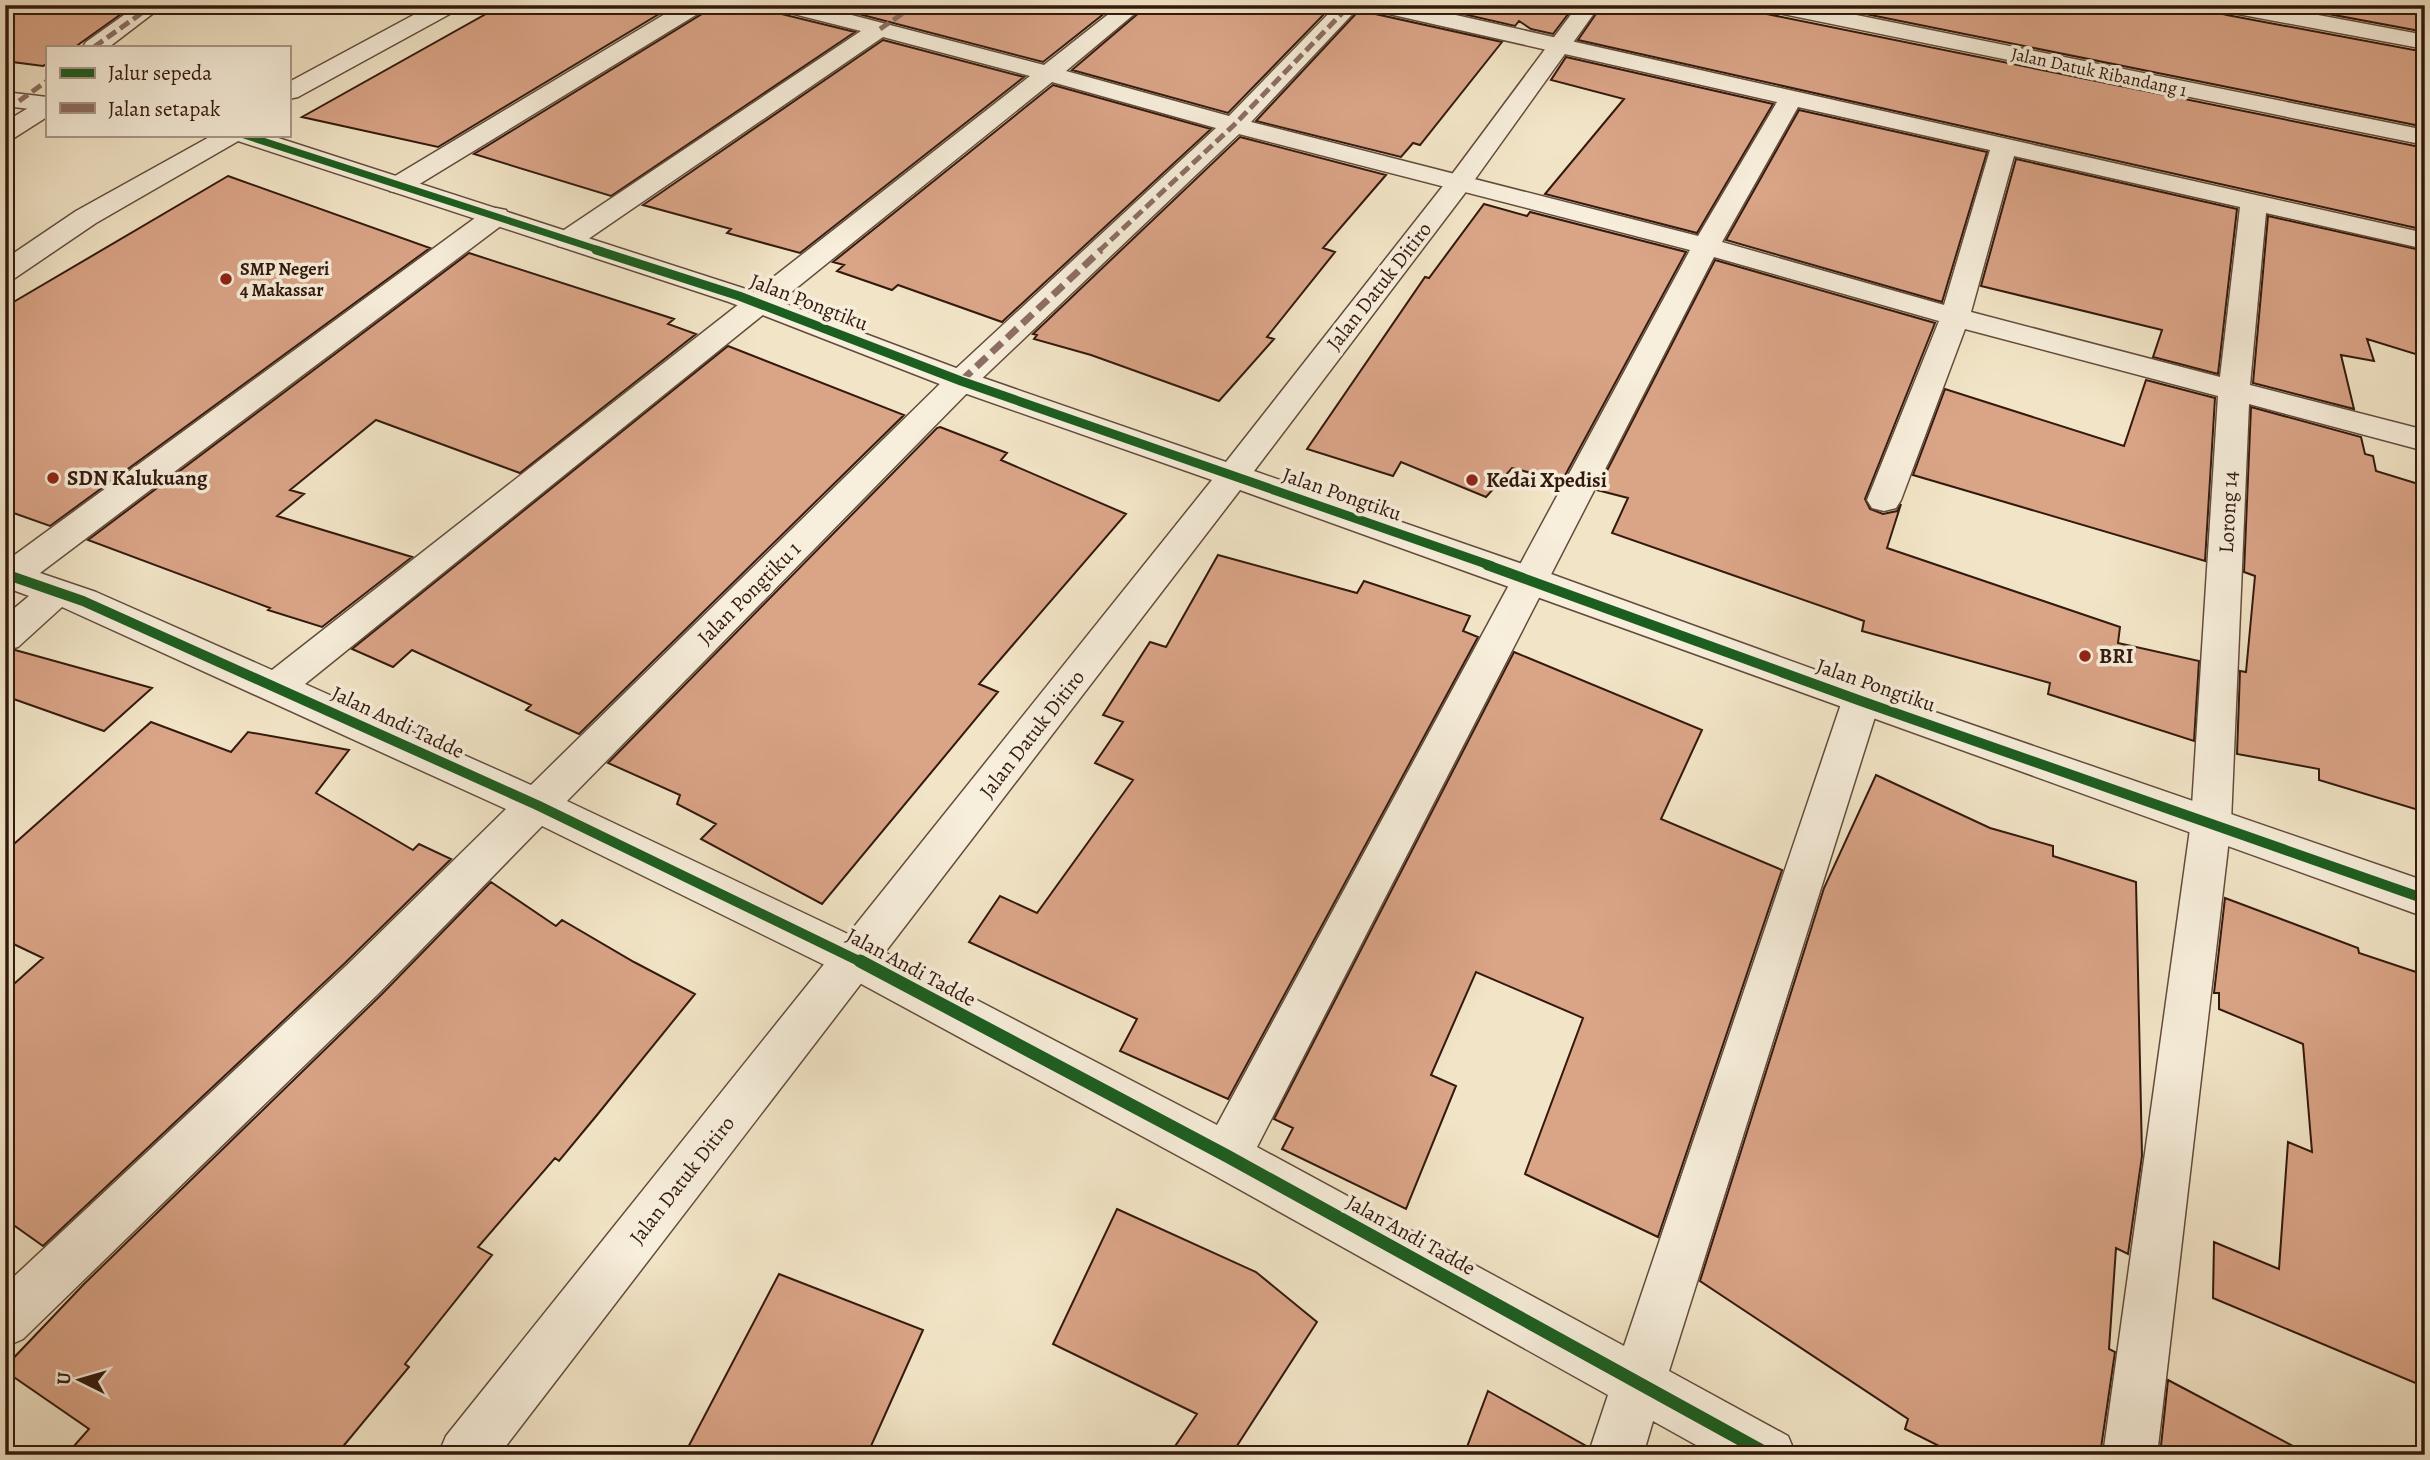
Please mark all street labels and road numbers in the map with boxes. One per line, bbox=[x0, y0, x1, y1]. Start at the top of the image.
street label: Jalan Datuk Ribandang 1 bbox=[2009, 42, 2189, 102]
street label: Jalan Datuk Ditiro bbox=[1320, 216, 1438, 356]
street label: Jalan Pongtiku bbox=[746, 267, 873, 338]
street label: Jalan Pongtiku bbox=[1279, 461, 1406, 528]
street label: Lorong 14 bbox=[2212, 470, 2244, 554]
street label: Jalan Pongtiku 1 bbox=[691, 535, 807, 651]
street label: Jalan Pongtiku bbox=[1813, 652, 1940, 719]
street label: Jalan Datuk Ditiro bbox=[973, 664, 1091, 804]
street label: Jalan Andi Tadde bbox=[327, 679, 469, 765]
street label: Jalan Andi Tadde bbox=[841, 921, 981, 1013]
street label: Jalan Datuk Ditiro bbox=[623, 1110, 741, 1250]
street label: Jalan Andi Tadde bbox=[1341, 1188, 1481, 1282]

